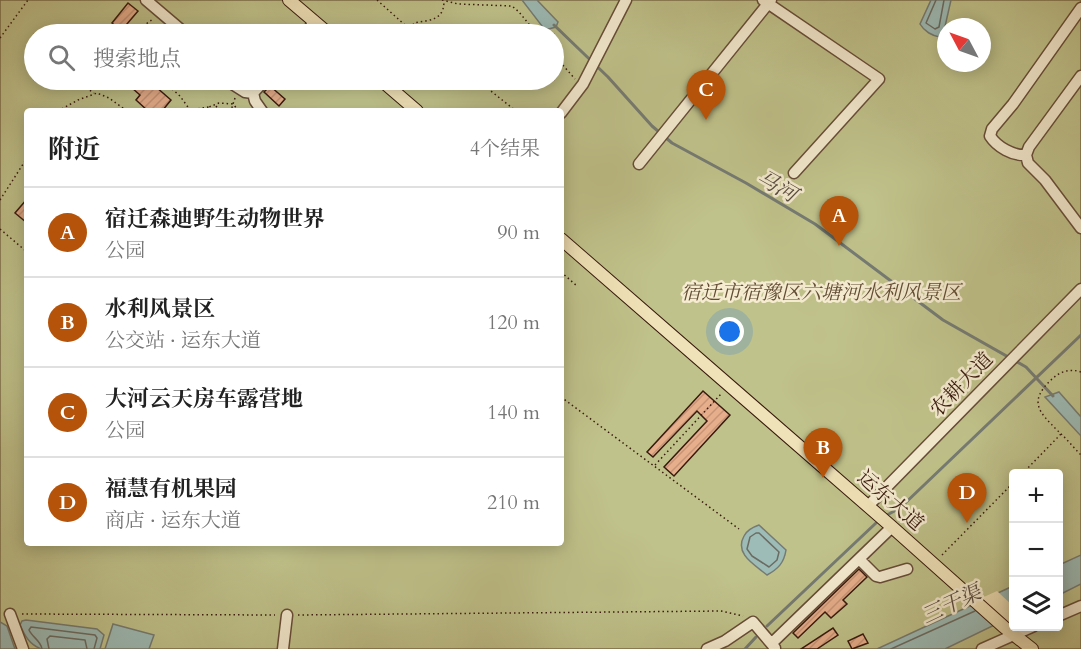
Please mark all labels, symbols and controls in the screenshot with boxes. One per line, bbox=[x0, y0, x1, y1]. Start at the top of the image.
north arrow bbox=[937, 18, 991, 72]
search box bbox=[24, 24, 564, 90]
icon: search bbox=[45, 41, 78, 74]
text: 搜索地点 bbox=[93, 44, 181, 74]
pin: C bbox=[686, 70, 726, 120]
text: 附近 bbox=[48, 132, 100, 167]
text: 4个结果 bbox=[470, 135, 540, 162]
water label: 马河 bbox=[751, 163, 806, 211]
pin: A bbox=[820, 196, 858, 246]
text: 宿迁森迪野生动物世界 bbox=[105, 204, 325, 234]
text: A bbox=[60, 219, 75, 246]
text: 90 m bbox=[497, 219, 540, 246]
text: 公园 bbox=[105, 237, 145, 264]
park label: 宿迁市宿豫区六塘河水利风景区 bbox=[681, 279, 964, 306]
text: 水利风景区 bbox=[105, 294, 215, 324]
text: B bbox=[60, 309, 75, 336]
text: 120 m bbox=[487, 309, 540, 336]
your location bbox=[715, 317, 744, 346]
text: 公交站 · 运东大道 bbox=[105, 327, 261, 354]
street label: 农耕大道 bbox=[924, 346, 999, 422]
text: 大河云天房车露营地 bbox=[105, 384, 303, 414]
text: C bbox=[60, 399, 75, 426]
text: 140 m bbox=[487, 399, 540, 426]
text: 公园 bbox=[105, 417, 145, 444]
pin: B bbox=[804, 428, 842, 478]
street label: 运东大道 bbox=[852, 464, 930, 537]
map controls bbox=[1009, 469, 1063, 631]
button: + bbox=[1009, 469, 1063, 523]
text: 福慧有机果园 bbox=[105, 474, 237, 504]
pin: D bbox=[948, 474, 986, 523]
text: D bbox=[59, 489, 76, 516]
text: 210 m bbox=[487, 489, 540, 516]
text: 商店 · 运东大道 bbox=[105, 507, 241, 534]
button: − bbox=[1009, 523, 1063, 577]
water label: 三干渠 bbox=[917, 577, 989, 631]
button: layers bbox=[1009, 577, 1063, 631]

